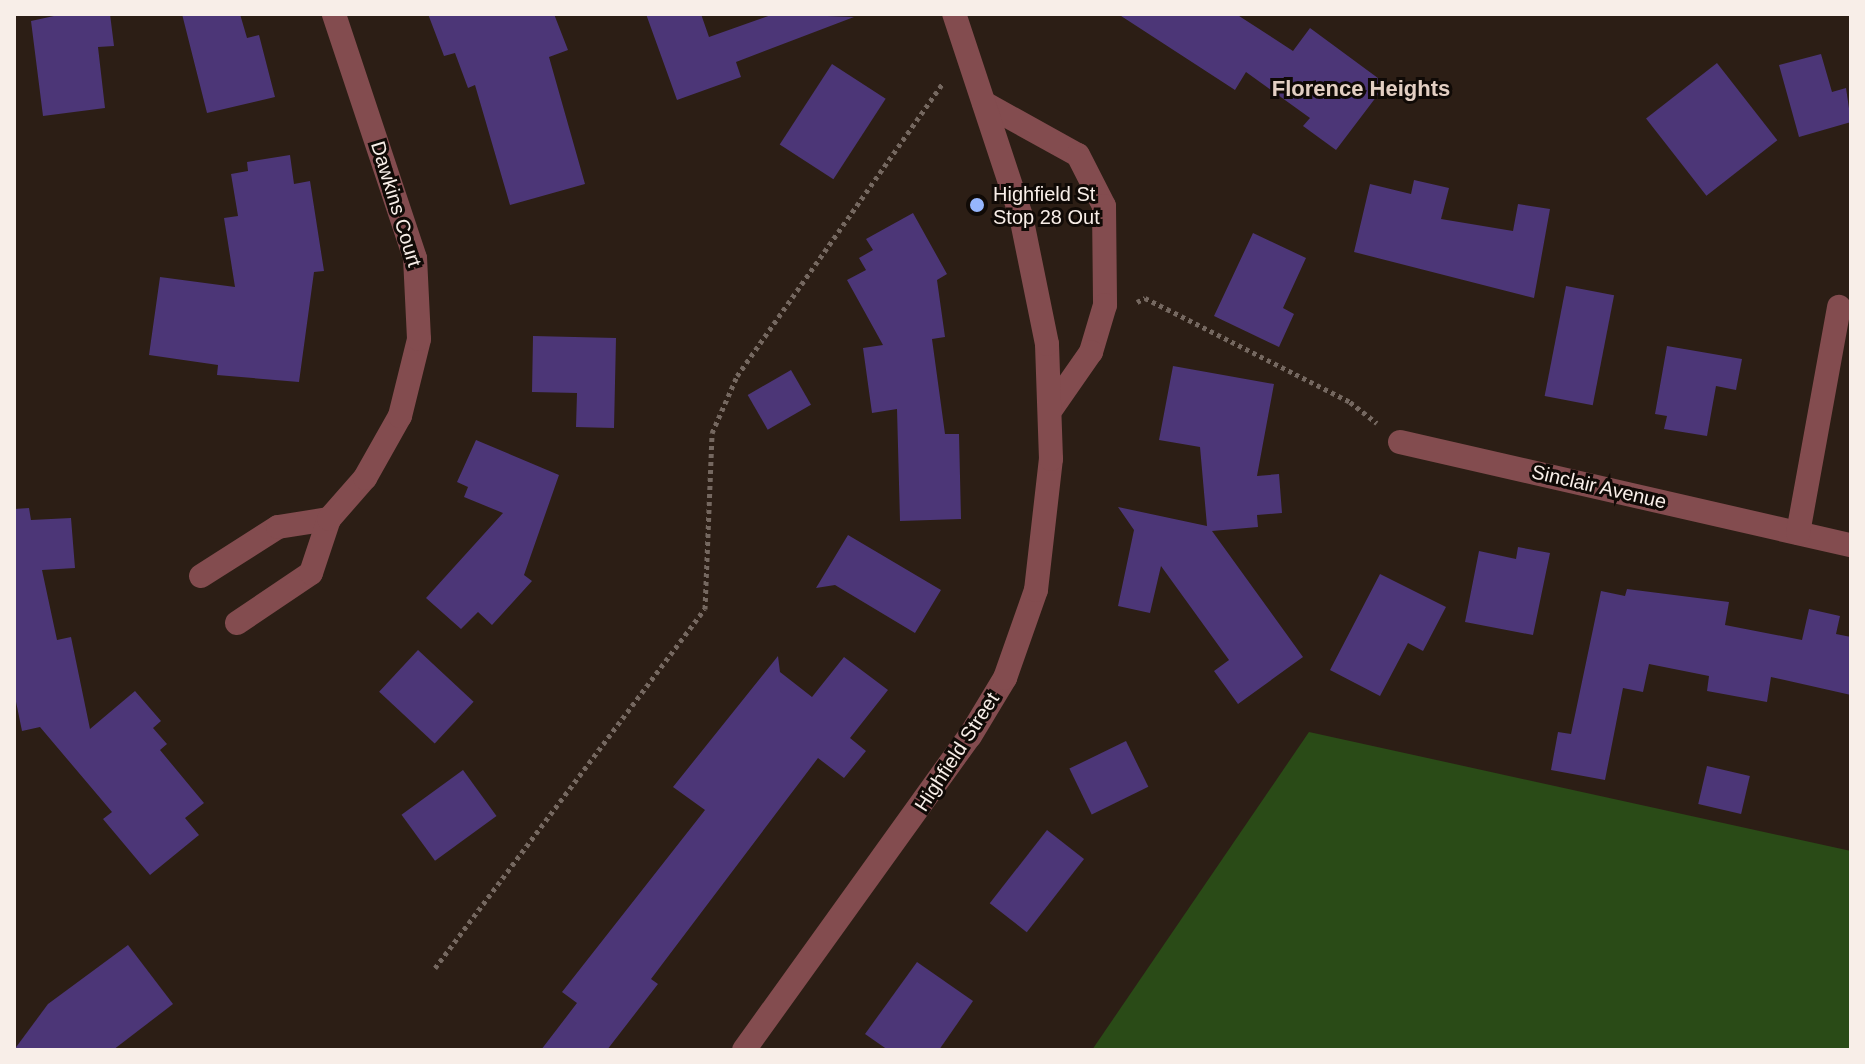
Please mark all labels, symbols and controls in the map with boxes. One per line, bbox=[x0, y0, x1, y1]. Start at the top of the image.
district label: Florence Heights bbox=[1272, 76, 1450, 102]
street label: Dawkins Court bbox=[366, 138, 426, 270]
place label: Highfield St Stop 28 Out bbox=[993, 182, 1100, 229]
marker: Highfield St Stop 28 Out bbox=[968, 196, 986, 214]
street label: Sinclair Avenue bbox=[1529, 460, 1669, 514]
street label: Highfield Street bbox=[910, 688, 1004, 816]

